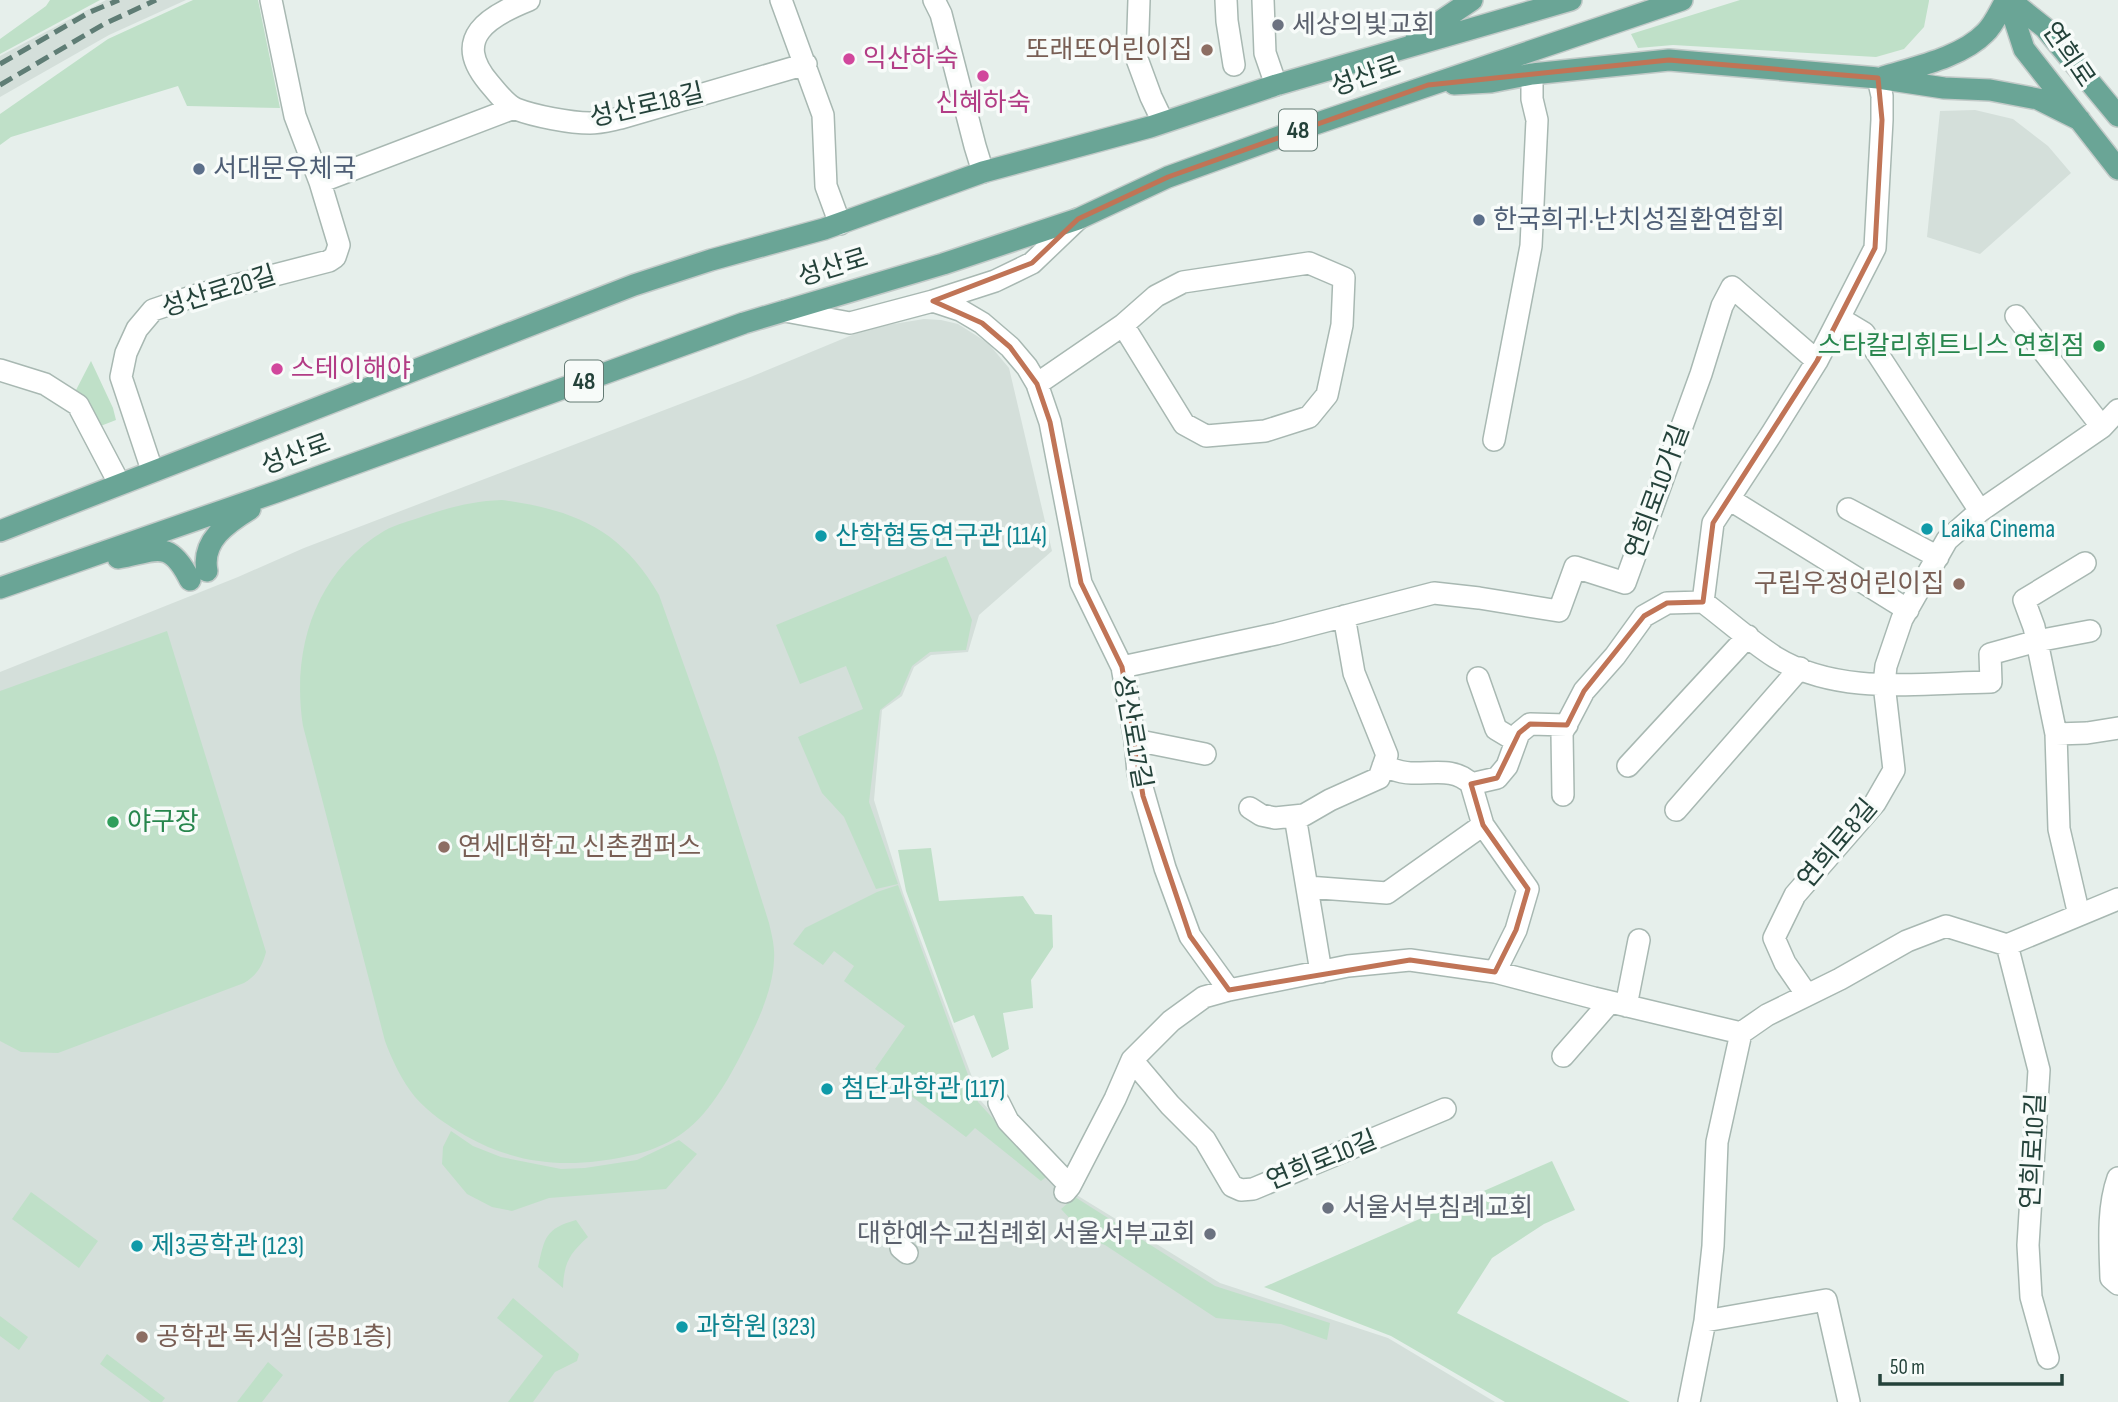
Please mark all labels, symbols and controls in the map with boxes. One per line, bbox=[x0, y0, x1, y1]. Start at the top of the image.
place label: 세상의빛교회 bbox=[1292, 10, 1436, 41]
marker: 세상의빛교회 bbox=[1270, 17, 1286, 33]
street label: 연희로 bbox=[2035, 17, 2101, 93]
place label: 또래또어린이집 bbox=[1026, 35, 1193, 66]
marker: 또래또어린이집 bbox=[1199, 42, 1215, 58]
place label: 익산하숙 bbox=[863, 44, 959, 75]
marker: 익산하숙 bbox=[841, 51, 857, 67]
street label: 성산로 bbox=[1327, 51, 1405, 103]
marker: 신혜하숙 bbox=[975, 68, 991, 84]
street label: 성산로18길 bbox=[587, 78, 707, 134]
place label: 신혜하숙 bbox=[935, 88, 1031, 119]
road number: 48 bbox=[1279, 110, 1317, 150]
place label: 서대문우체국 bbox=[213, 154, 357, 185]
marker: 서대문우체국 bbox=[191, 161, 207, 177]
place label: 한국희귀·난치성질환연합회 bbox=[1493, 205, 1785, 236]
marker: 한국희귀·난치성질환연합회 bbox=[1471, 212, 1487, 228]
street label: 성산로 bbox=[794, 243, 872, 293]
street label: 성산로20길 bbox=[158, 260, 280, 324]
place label: 스타칼리휘트니스 연희점 bbox=[1818, 331, 2085, 362]
marker: 스타칼리휘트니스 연희점 bbox=[2091, 338, 2107, 354]
place label: 스테이해야 bbox=[291, 354, 411, 385]
road number: 48 bbox=[565, 360, 603, 402]
marker: 스테이해야 bbox=[269, 361, 285, 377]
street label: 연희로10가길 bbox=[1619, 421, 1697, 563]
street label: 성산로 bbox=[257, 428, 335, 482]
place label: Laika Cinema bbox=[1941, 514, 2055, 545]
place label: 산학협동연구관 (114) bbox=[835, 521, 1047, 552]
marker: Laika Cinema bbox=[1919, 521, 1935, 537]
marker: 산학협동연구관 (114) bbox=[813, 528, 829, 544]
place label: 구립우정어린이집 bbox=[1754, 569, 1945, 600]
marker: 구립우정어린이집 bbox=[1951, 576, 1967, 592]
street label: 성산로17길 bbox=[1107, 673, 1157, 791]
street label: 연희로8길 bbox=[1792, 793, 1884, 895]
place label: 야구장 bbox=[127, 807, 199, 838]
marker: 야구장 bbox=[105, 814, 121, 830]
place label: 연세대학교 신촌캠퍼스 bbox=[458, 832, 701, 863]
marker: 연세대학교 신촌캠퍼스 bbox=[436, 839, 452, 855]
place label: 첨단과학관 (117) bbox=[841, 1074, 1005, 1105]
marker: 첨단과학관 (117) bbox=[819, 1081, 835, 1097]
street label: 연희로10길 bbox=[2015, 1092, 2053, 1210]
street label: 연희로10길 bbox=[1262, 1125, 1382, 1197]
place label: 서울서부침례교회 bbox=[1342, 1193, 1533, 1224]
marker: 서울서부침례교회 bbox=[1320, 1200, 1336, 1216]
place label: 대한예수교침례회 서울서부교회 bbox=[857, 1219, 1196, 1250]
marker: 대한예수교침례회 서울서부교회 bbox=[1202, 1226, 1218, 1242]
place label: 제3공학관 (123) bbox=[151, 1231, 304, 1262]
marker: 제3공학관 (123) bbox=[129, 1238, 145, 1254]
place label: 과학원 (323) bbox=[696, 1312, 816, 1343]
marker: 과학원 (323) bbox=[674, 1319, 690, 1335]
place label: 공학관 독서실 (공B 1층) bbox=[156, 1322, 392, 1353]
marker: 공학관 독서실 (공B 1층) bbox=[134, 1329, 150, 1345]
scale bar bbox=[1880, 1342, 2062, 1386]
text: 50 m bbox=[1890, 1355, 1925, 1380]

